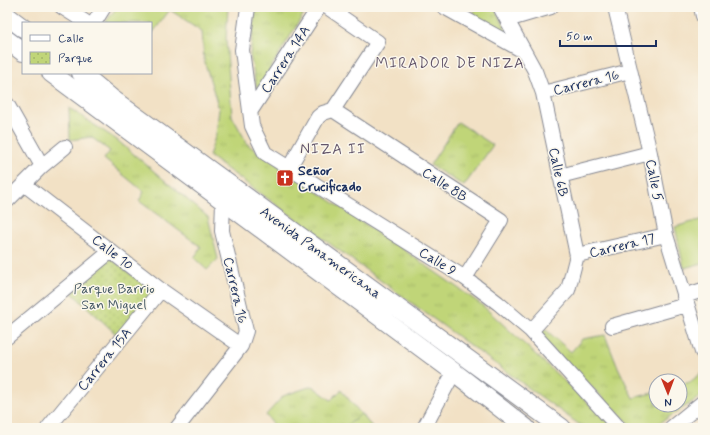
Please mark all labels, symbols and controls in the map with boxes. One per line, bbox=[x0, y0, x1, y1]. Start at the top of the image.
legend bbox=[22, 22, 152, 74]
street label: Carrera 14A bbox=[257, 22, 314, 97]
scale bar bbox=[560, 22, 656, 48]
text: 50 m bbox=[566, 29, 593, 45]
text: Calle bbox=[58, 31, 84, 47]
text: Parque bbox=[58, 51, 93, 67]
district label: MIRADOR DE NIZA bbox=[375, 54, 525, 74]
street label: Carrera 16 bbox=[551, 66, 621, 100]
district label: NIZA II bbox=[300, 140, 366, 160]
street label: Calle 6B bbox=[544, 146, 572, 199]
street label: Calle 5 bbox=[641, 158, 667, 203]
place label: Señor Crucificado bbox=[298, 162, 362, 196]
street label: Calle 8B bbox=[418, 164, 471, 206]
church icon: Señor Crucificado bbox=[275, 168, 295, 188]
street label: Avenida Panamericana bbox=[256, 203, 385, 303]
street label: Carrera 17 bbox=[588, 230, 657, 262]
street label: Calle 10 bbox=[88, 231, 137, 275]
street label: Calle 9 bbox=[415, 243, 460, 280]
street label: Carrera 16 bbox=[219, 255, 251, 325]
park label: Parque Barrio San Miguel bbox=[73, 280, 155, 314]
street label: Carrera 15A bbox=[74, 324, 136, 395]
north arrow bbox=[648, 373, 688, 413]
text: N bbox=[664, 395, 672, 409]

